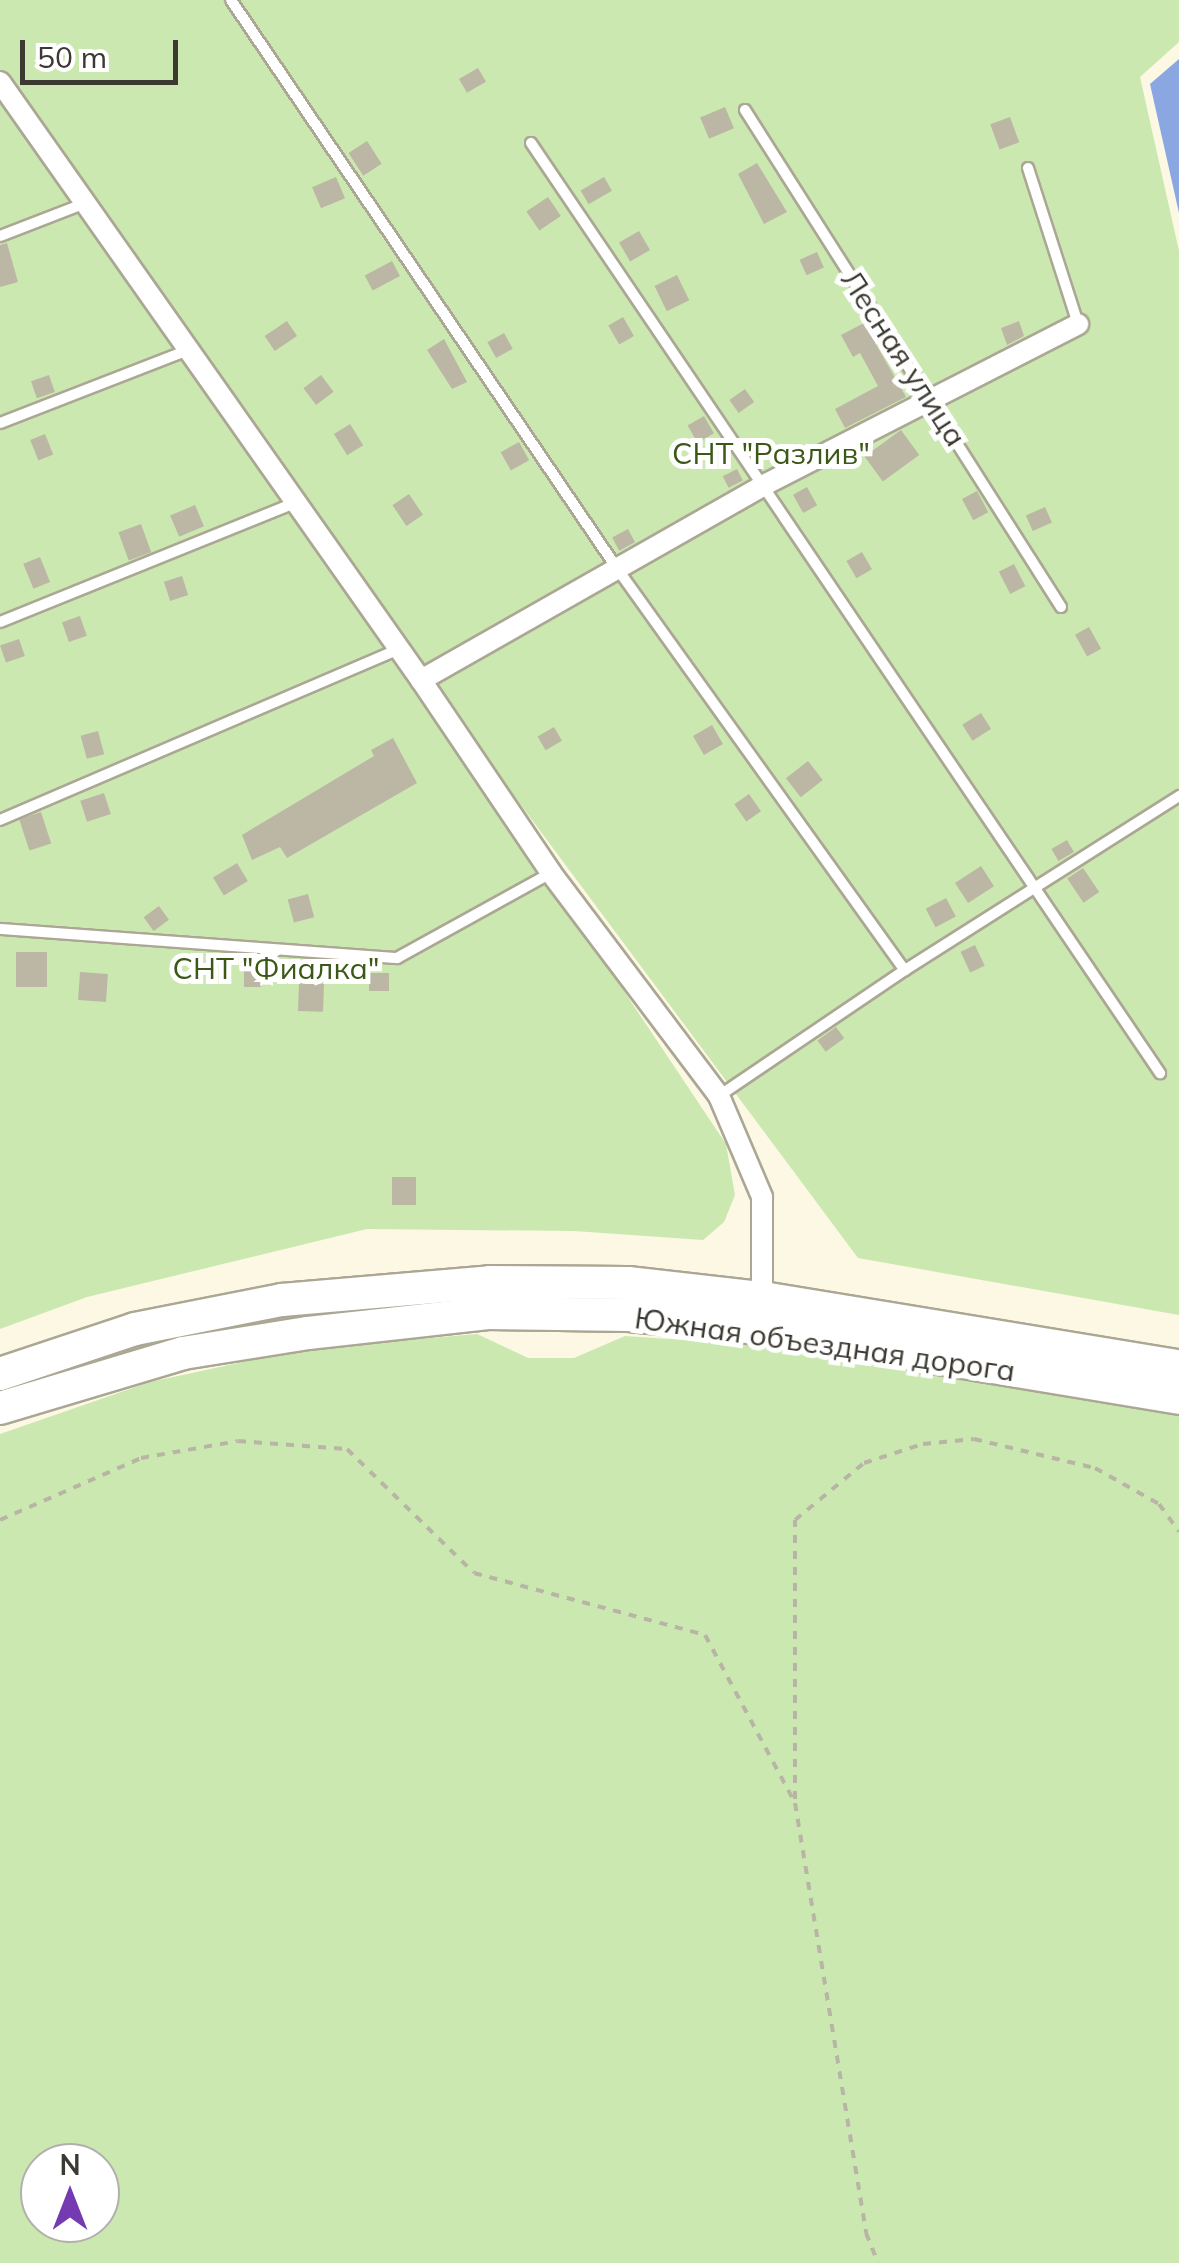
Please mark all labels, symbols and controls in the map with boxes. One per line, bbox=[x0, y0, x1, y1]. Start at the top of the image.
scale bar bbox=[25, 20, 182, 82]
text: 50 m bbox=[37, 38, 107, 76]
street label: Лесная улица bbox=[834, 263, 974, 453]
park label: СНТ "Разлив" bbox=[672, 435, 870, 471]
park label: СНТ "Фиалка" bbox=[172, 950, 380, 986]
street label: Южная объездная дорога bbox=[632, 1299, 1018, 1389]
north arrow bbox=[20, 2143, 120, 2243]
text: N bbox=[59, 2147, 81, 2182]

